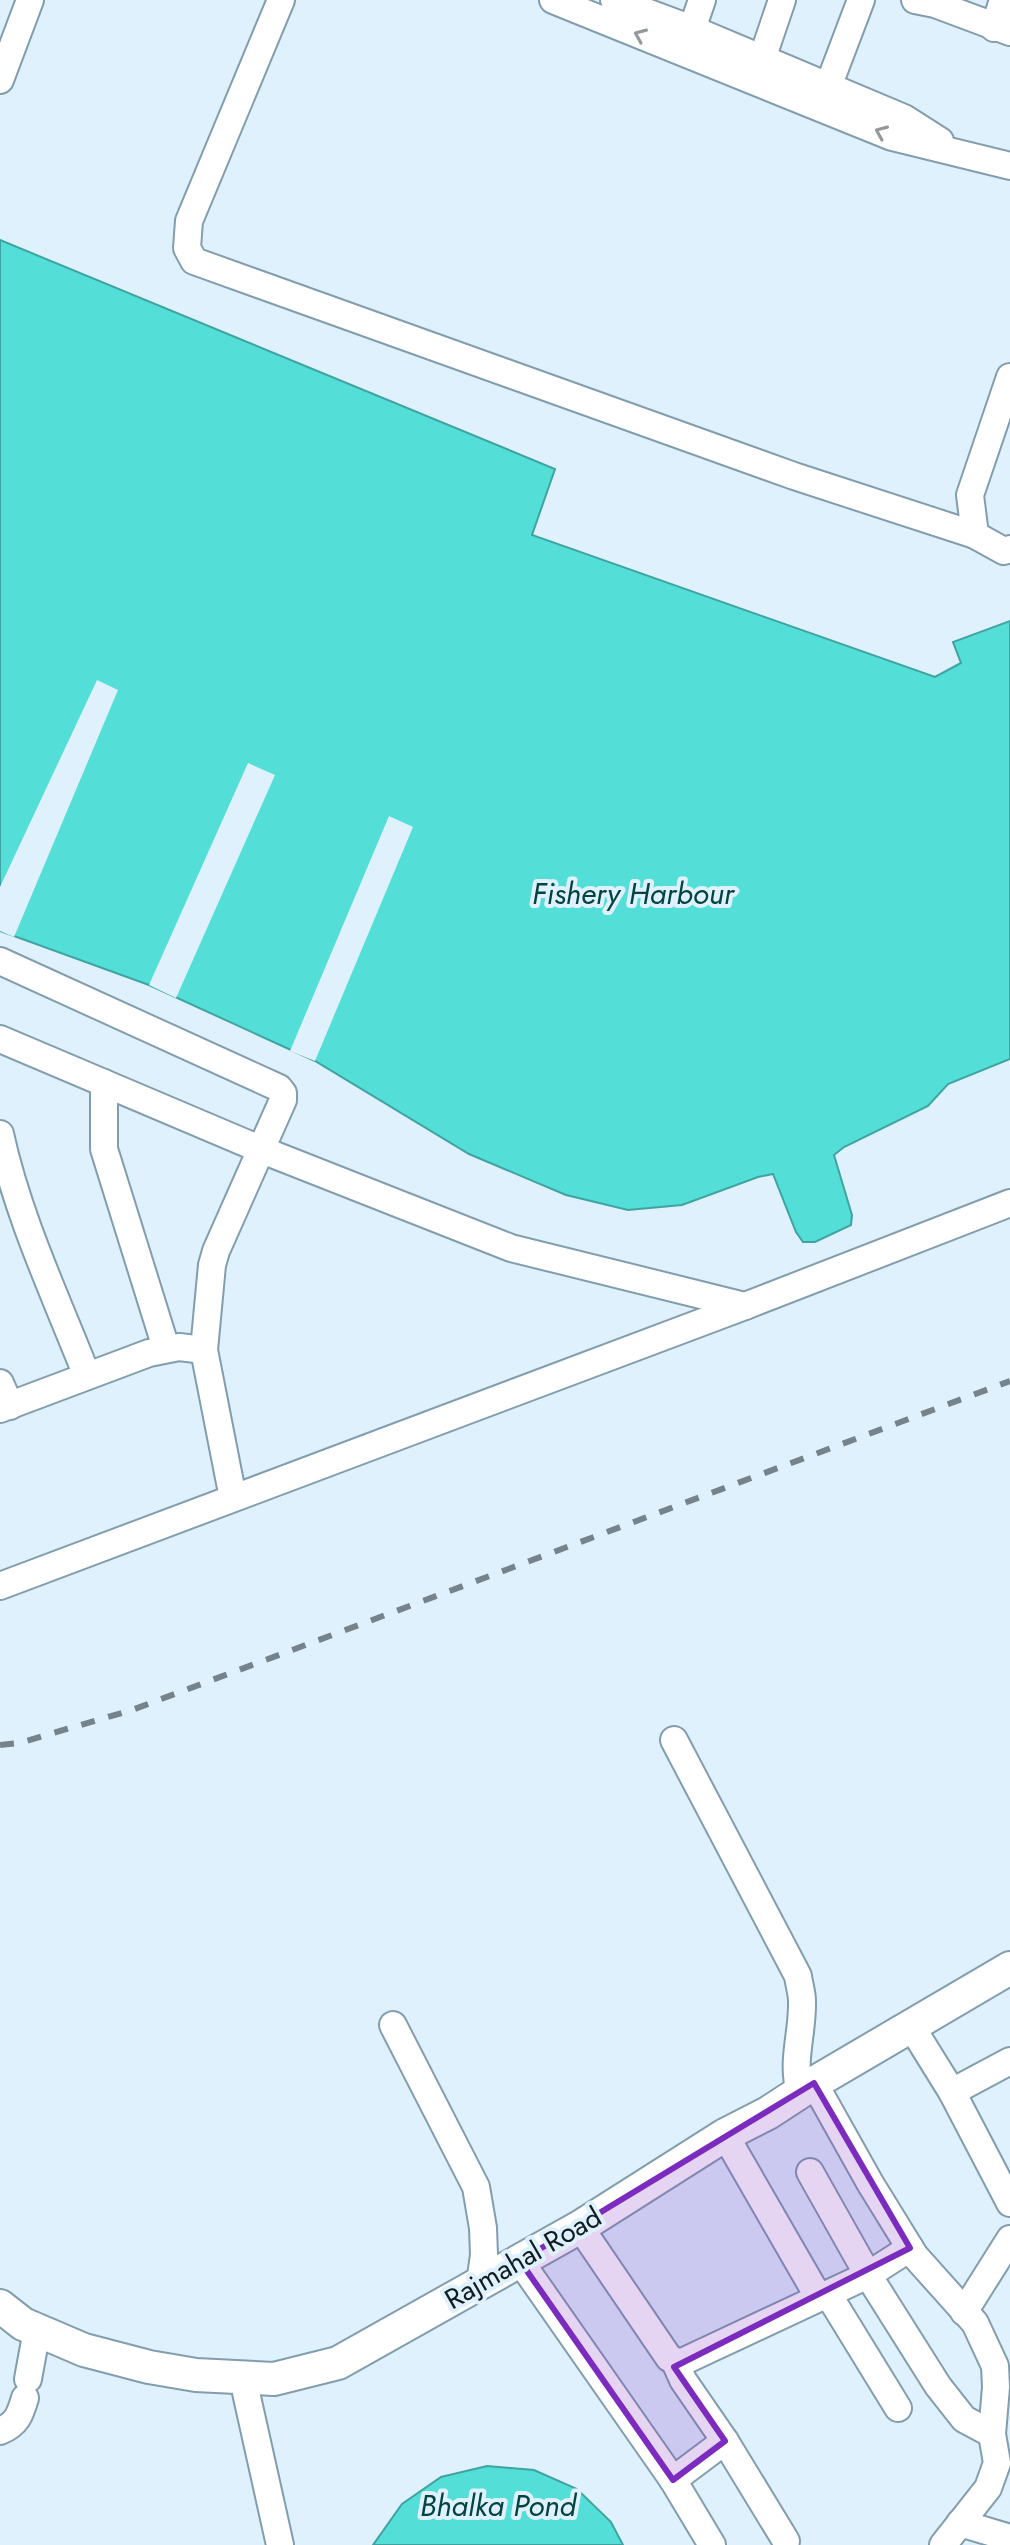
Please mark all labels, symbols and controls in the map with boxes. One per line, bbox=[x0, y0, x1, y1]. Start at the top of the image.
one-way arrow bbox=[634, 28, 648, 44]
one-way arrow bbox=[875, 125, 889, 141]
water label: Fishery Harbour bbox=[532, 872, 736, 915]
street label: Rajmahal Road bbox=[437, 2197, 609, 2319]
water label: Bhalka Pond bbox=[420, 2484, 577, 2527]

